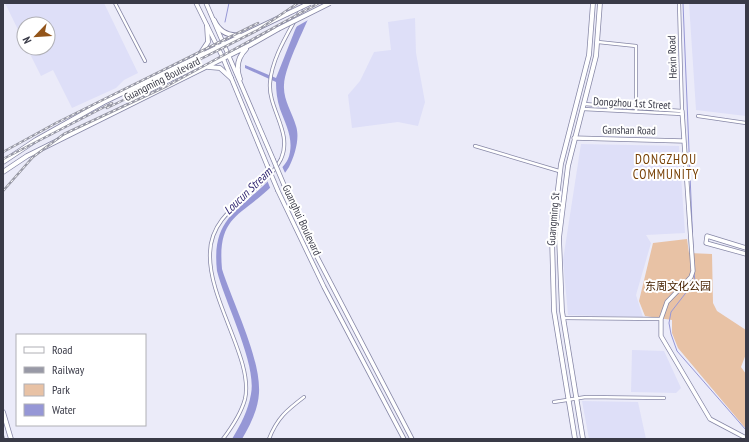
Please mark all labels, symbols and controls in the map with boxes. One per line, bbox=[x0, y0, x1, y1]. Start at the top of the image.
north arrow bbox=[16, 16, 56, 56]
text: N bbox=[19, 35, 35, 46]
street label: Hexin Road bbox=[664, 35, 680, 79]
street label: Guangming Boulevard bbox=[122, 54, 203, 104]
street label: Dongzhou 1st Street bbox=[593, 94, 671, 112]
street label: Ganshan Road bbox=[602, 123, 656, 137]
district label: DONGZHOU COMMUNITY bbox=[633, 151, 699, 183]
water label: Loucun Stream bbox=[220, 163, 276, 217]
street label: Guanghui Boulevard bbox=[279, 182, 325, 258]
street label: Guangming St bbox=[544, 192, 562, 246]
park label: 东周文化公园 bbox=[645, 279, 711, 293]
legend bbox=[16, 334, 146, 426]
text: Road bbox=[52, 342, 72, 357]
text: Railway bbox=[52, 362, 85, 377]
text: Park bbox=[52, 382, 70, 397]
text: Water bbox=[52, 402, 77, 417]

